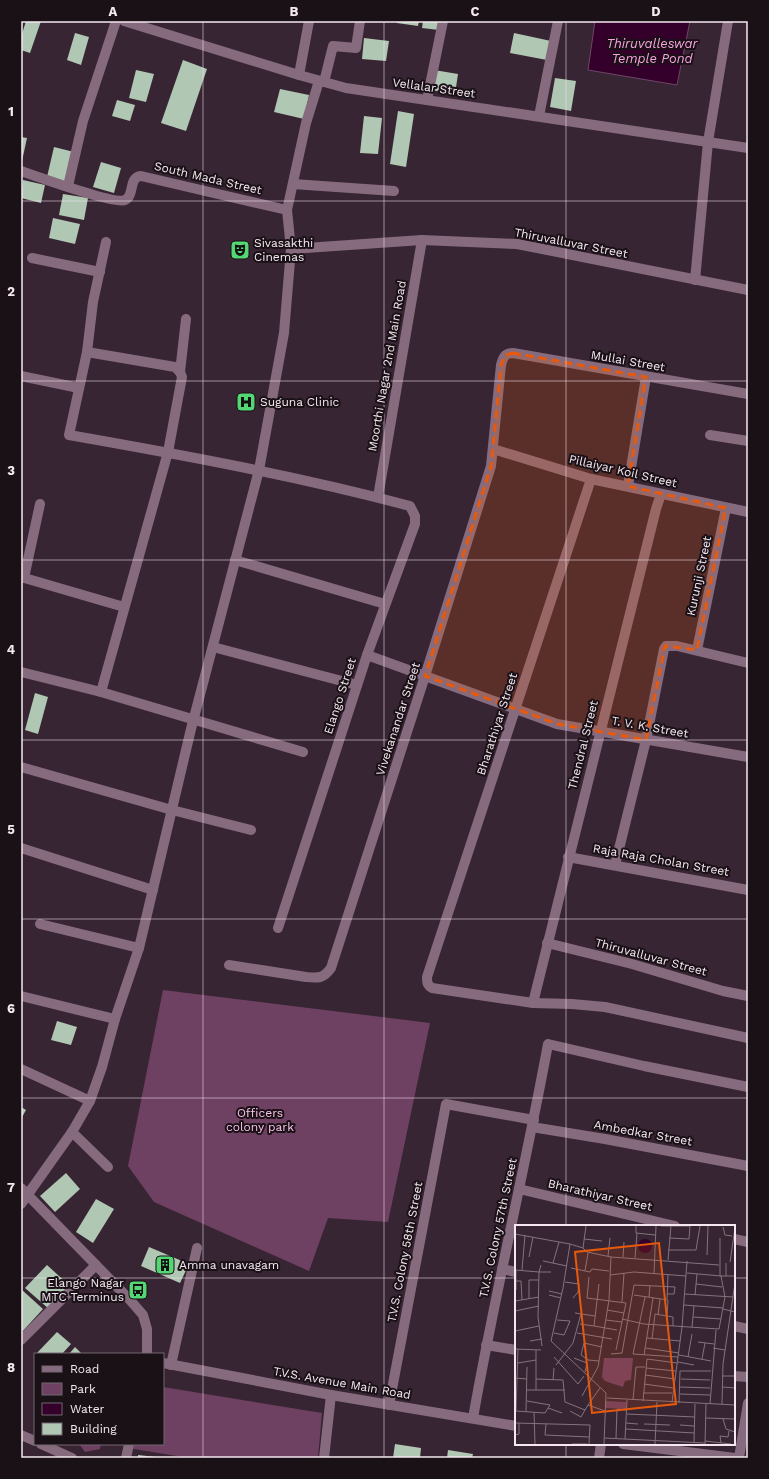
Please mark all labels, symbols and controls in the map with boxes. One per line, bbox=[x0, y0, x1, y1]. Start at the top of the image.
text: A bbox=[109, 4, 118, 19]
text: B bbox=[290, 4, 299, 19]
text: C bbox=[471, 4, 480, 19]
text: D bbox=[651, 4, 661, 19]
water label: Thiruvalleswar Temple Pond bbox=[606, 36, 698, 66]
street label: Vellalar Street bbox=[392, 75, 476, 101]
text: 1 bbox=[8, 104, 14, 119]
street label: South Mada Street bbox=[153, 159, 263, 197]
street label: Thiruvalluvar Street bbox=[513, 225, 629, 261]
place label: Sivasakthi Cinemas bbox=[254, 236, 313, 264]
theatre icon: Sivasakthi Cinemas bbox=[229, 239, 251, 261]
street label: Moorthi Nagar 2nd Main Road bbox=[365, 279, 409, 453]
text: 2 bbox=[7, 284, 15, 299]
street label: Mullai Street bbox=[590, 348, 666, 374]
hospital icon: Suguna Clinic bbox=[235, 391, 257, 413]
place label: Suguna Clinic bbox=[260, 395, 340, 409]
street label: Pillaiyar Koil Street bbox=[568, 452, 678, 490]
text: 3 bbox=[7, 463, 15, 478]
street label: Kurunji Street bbox=[684, 535, 714, 617]
text: 4 bbox=[7, 642, 16, 657]
street label: Elango Street bbox=[321, 656, 359, 736]
street label: Vivekanandar Street bbox=[373, 661, 423, 777]
street label: Bharathiyar Street bbox=[474, 671, 520, 777]
street label: Thendral Street bbox=[565, 699, 601, 791]
street label: T. V. K. Street bbox=[610, 713, 690, 741]
text: 5 bbox=[7, 822, 15, 837]
street label: Raja Raja Cholan Street bbox=[592, 841, 730, 879]
street label: Thiruvalluvar Street bbox=[594, 935, 708, 979]
text: 6 bbox=[7, 1001, 15, 1016]
park label: Officers colony park bbox=[226, 1106, 294, 1134]
street label: Ambedkar Street bbox=[593, 1117, 693, 1149]
street label: T.V.S. Colony 57th Street bbox=[476, 1157, 520, 1299]
street label: Bharathiyar Street bbox=[546, 1176, 654, 1214]
text: 7 bbox=[7, 1180, 15, 1195]
street label: T.V.S. Colony 58th Street bbox=[384, 1180, 426, 1324]
inset map bbox=[515, 1225, 735, 1445]
building icon: Amma unavagam bbox=[154, 1254, 176, 1276]
place label: Amma unavagam bbox=[179, 1258, 279, 1272]
place label: Elango Nagar MTC Terminus bbox=[41, 1276, 124, 1304]
bus stop icon: Elango Nagar MTC Terminus bbox=[127, 1279, 149, 1301]
legend bbox=[34, 1353, 164, 1445]
text: 8 bbox=[7, 1360, 15, 1375]
text: Road bbox=[70, 1362, 99, 1376]
street label: T.V.S. Avenue Main Road bbox=[272, 1364, 412, 1402]
text: Park bbox=[70, 1382, 96, 1396]
text: Water bbox=[70, 1402, 105, 1416]
text: Building bbox=[70, 1422, 117, 1436]

